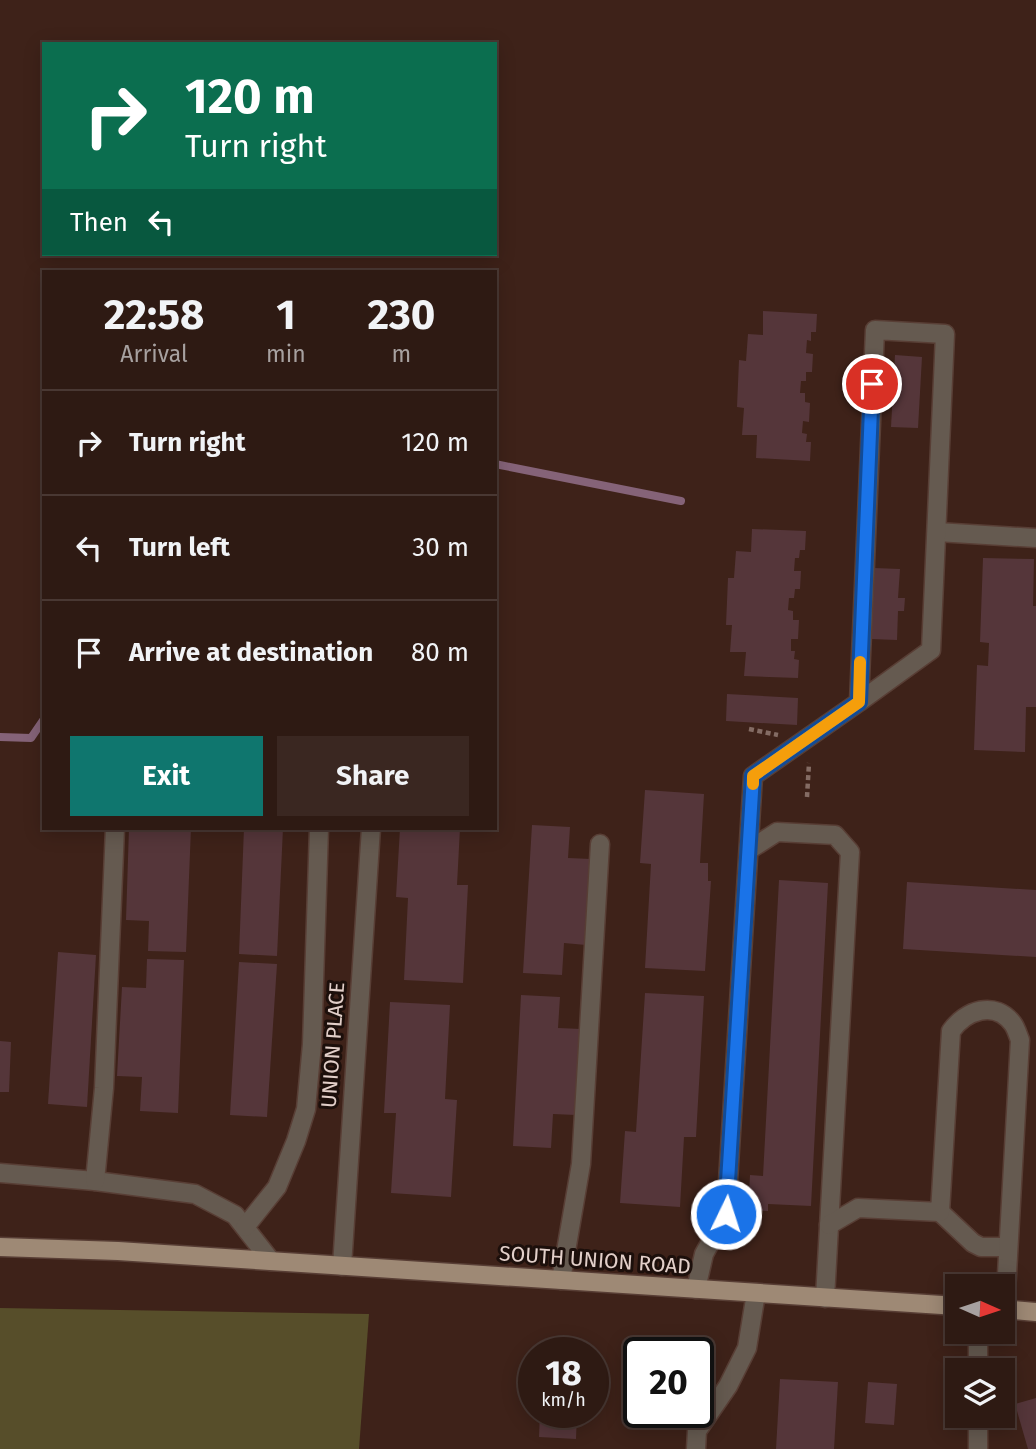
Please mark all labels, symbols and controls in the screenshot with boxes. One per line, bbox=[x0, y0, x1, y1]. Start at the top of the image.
text: 120 m bbox=[185, 67, 315, 126]
icon: right bbox=[70, 70, 161, 161]
text: Turn right bbox=[185, 127, 327, 165]
icon: left bbox=[142, 203, 180, 241]
text: Then bbox=[70, 207, 128, 238]
text: 22:58 bbox=[104, 290, 204, 340]
text: 1 bbox=[276, 290, 296, 340]
text: 230 bbox=[367, 290, 435, 340]
text: Arrival bbox=[120, 340, 188, 368]
text: min bbox=[266, 340, 306, 368]
text: m bbox=[392, 340, 411, 368]
pin bbox=[842, 354, 902, 414]
icon: arrive bbox=[853, 365, 891, 403]
icon: right bbox=[70, 424, 108, 462]
text: Turn right bbox=[129, 427, 246, 458]
text: 120 m bbox=[401, 427, 469, 458]
icon: left bbox=[70, 529, 108, 567]
text: Turn left bbox=[129, 532, 230, 563]
text: 30 m bbox=[412, 532, 469, 563]
icon: arrive bbox=[70, 634, 108, 672]
text: Arrive at destination bbox=[129, 637, 373, 668]
text: 80 m bbox=[411, 637, 469, 668]
button: Exit bbox=[70, 736, 263, 816]
button: Share bbox=[277, 736, 469, 816]
street label: UNION PLACE bbox=[316, 981, 350, 1109]
position arrow bbox=[689, 1177, 763, 1251]
street label: SOUTH UNION ROAD bbox=[498, 1240, 692, 1280]
north arrow bbox=[945, 1274, 1015, 1344]
map controls bbox=[945, 1274, 1015, 1428]
speed limit sign: 20 bbox=[623, 1337, 714, 1428]
text: 18 bbox=[545, 1352, 582, 1394]
button: layers bbox=[945, 1358, 1015, 1428]
text: km/h bbox=[541, 1389, 586, 1411]

